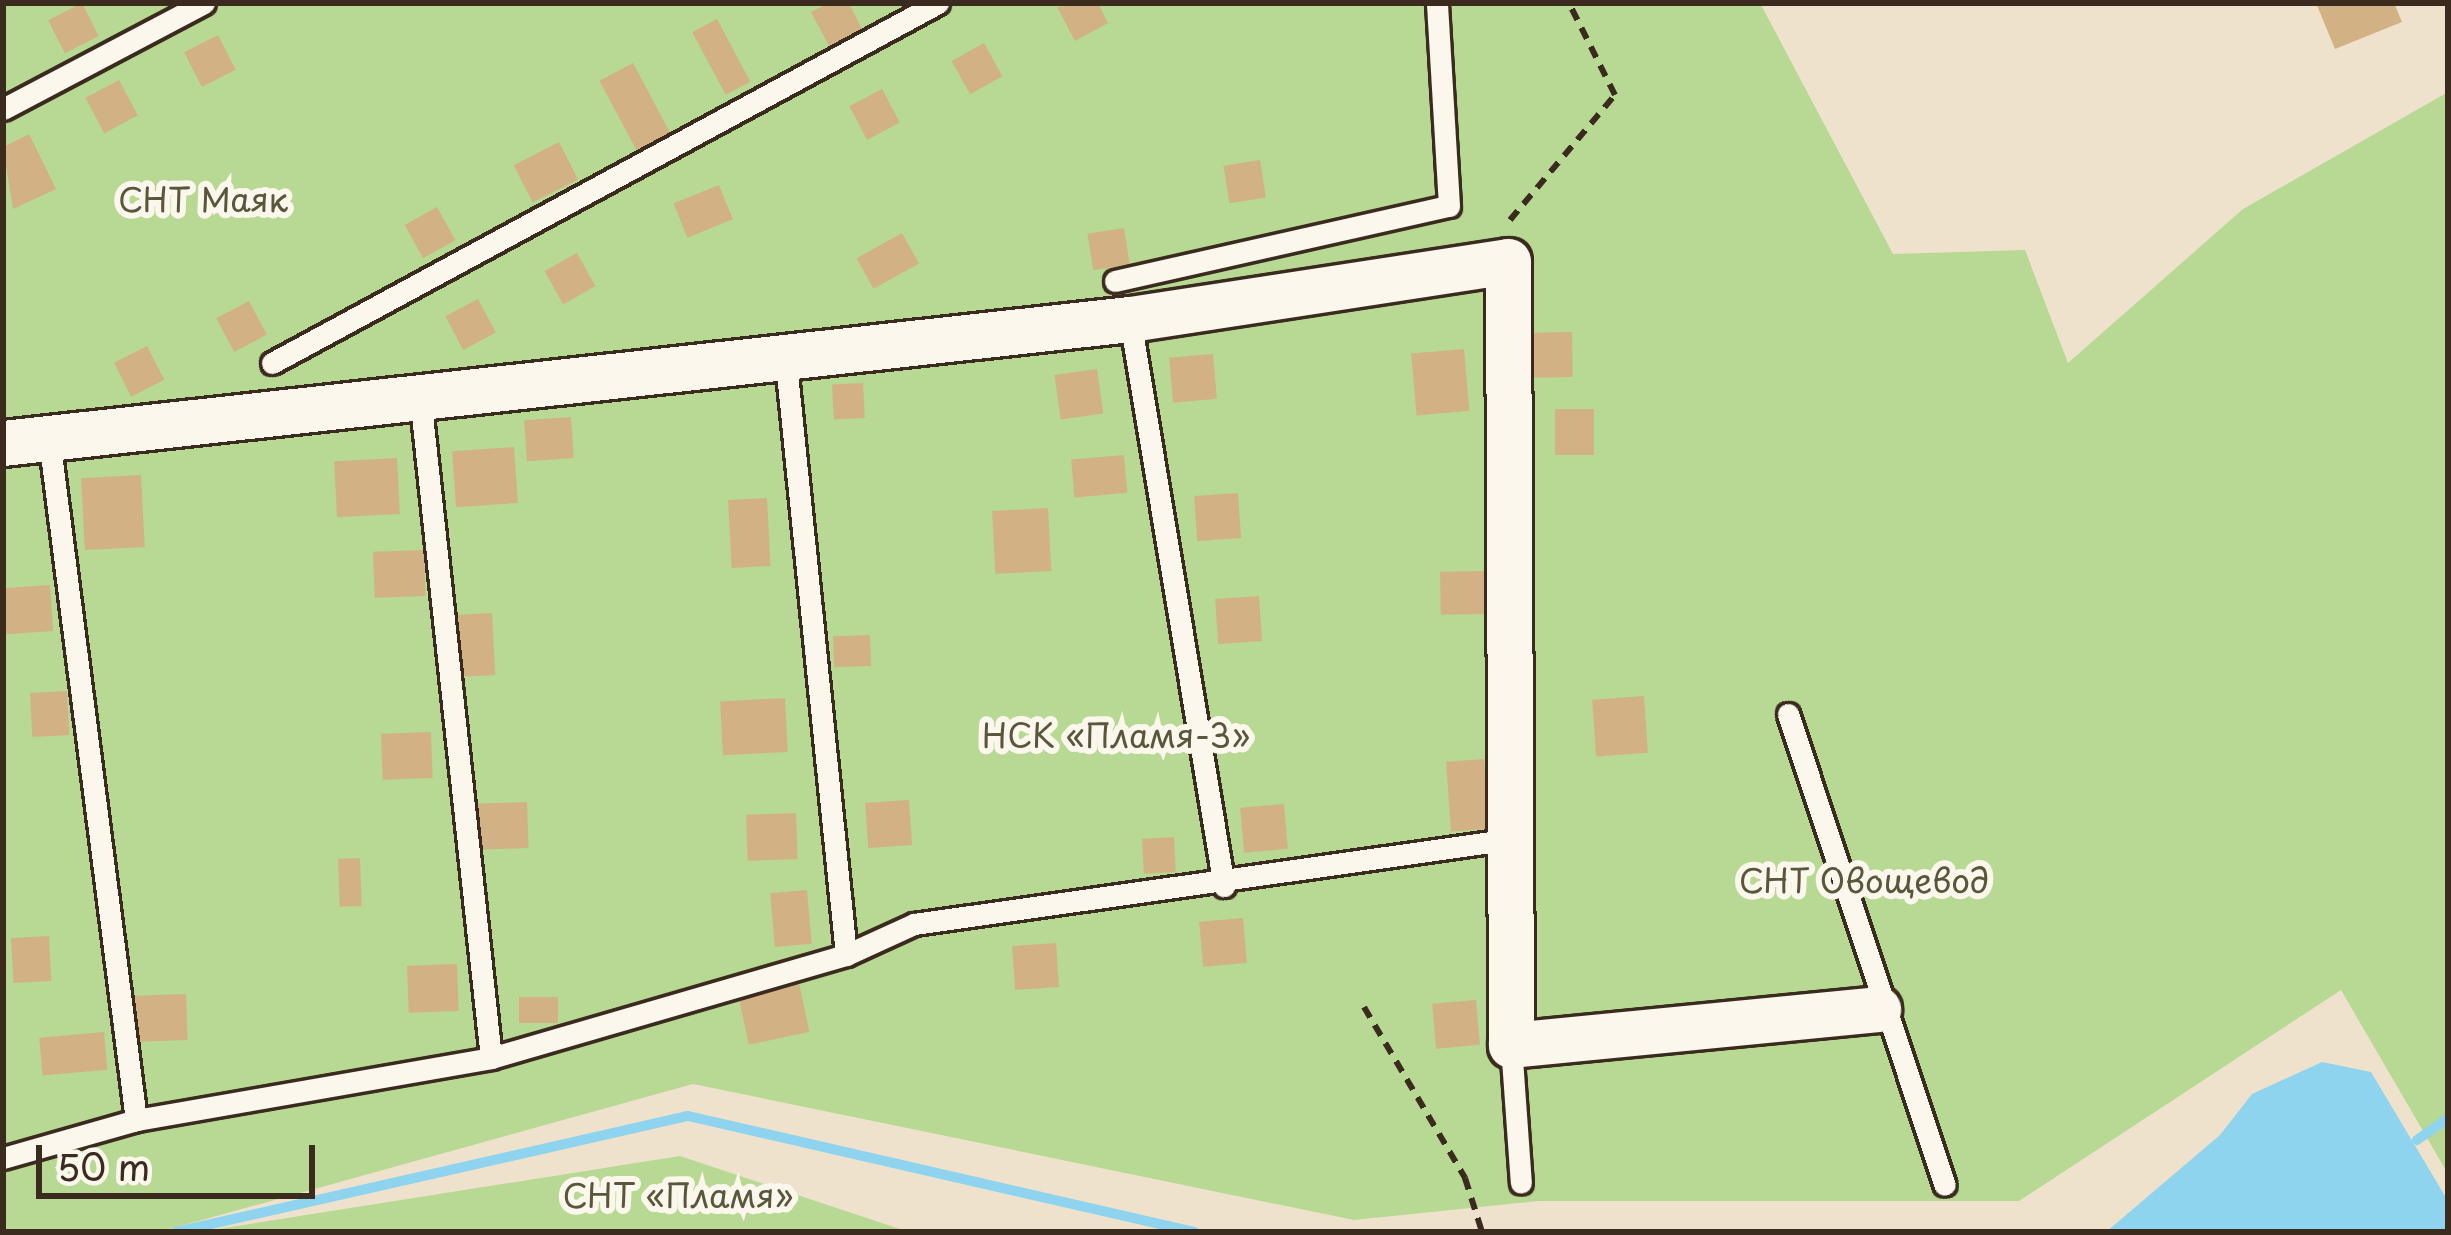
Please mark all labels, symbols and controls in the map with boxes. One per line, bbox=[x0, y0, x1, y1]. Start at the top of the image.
park label: СНТ Маяк bbox=[117, 179, 289, 219]
park label: НСК «Пламя-3» bbox=[983, 715, 1249, 755]
park label: СНТ Овощевод bbox=[1737, 860, 1991, 900]
scale bar bbox=[42, 1121, 321, 1195]
text: 50 m bbox=[57, 1139, 150, 1193]
park label: СНТ «Пламя» bbox=[562, 1175, 794, 1215]

